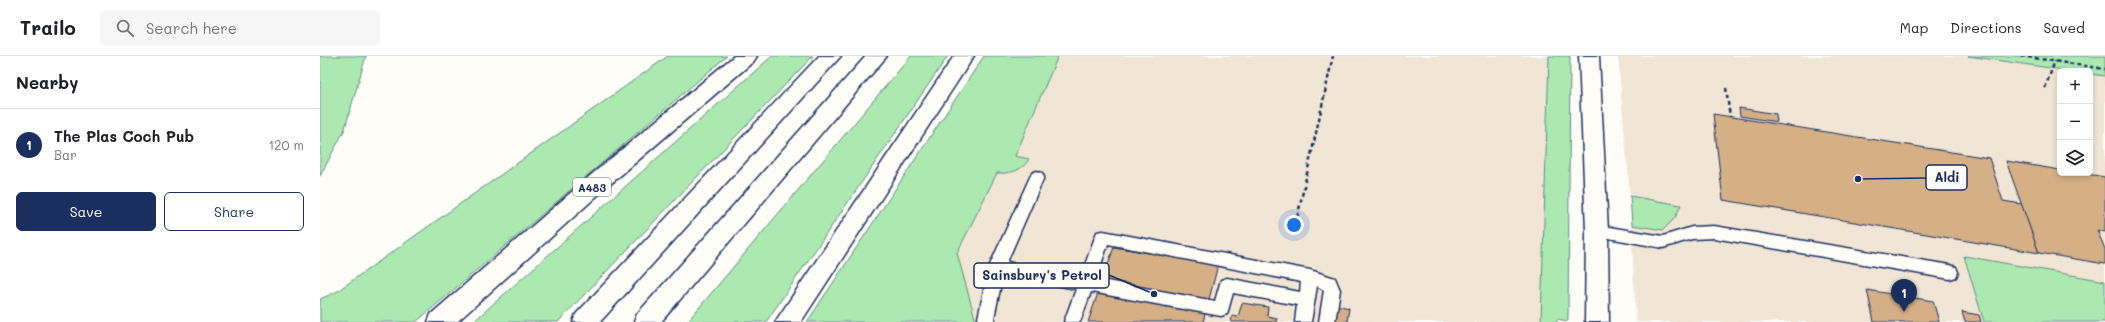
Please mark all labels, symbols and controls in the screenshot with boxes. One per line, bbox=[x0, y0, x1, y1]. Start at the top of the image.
search box bbox=[100, 10, 380, 46]
text: Trailo bbox=[20, 15, 76, 40]
icon: search bbox=[114, 17, 136, 39]
text: Search here bbox=[146, 18, 237, 38]
text: Map bbox=[1900, 18, 1928, 37]
text: Directions bbox=[1950, 18, 2021, 37]
text: Saved bbox=[2043, 18, 2085, 37]
map controls bbox=[2057, 68, 2093, 176]
button: + bbox=[2057, 68, 2093, 104]
text: Nearby bbox=[16, 71, 78, 93]
button: − bbox=[2057, 104, 2093, 140]
text: The Plas Coch Pub bbox=[54, 126, 194, 146]
text: 1 bbox=[26, 136, 32, 153]
text: 120 m bbox=[268, 136, 304, 153]
button: layers bbox=[2057, 140, 2093, 176]
text: Bar bbox=[54, 146, 77, 163]
callout: Aldi bbox=[1926, 165, 1967, 190]
text: Aldi bbox=[1934, 168, 1960, 185]
road number: A483 bbox=[573, 178, 611, 196]
button: Save bbox=[16, 192, 156, 231]
button: Share bbox=[164, 192, 304, 231]
your location bbox=[1284, 215, 1304, 235]
callout: Sainsbury's Petrol bbox=[974, 263, 1109, 288]
text: Sainsbury's Petrol bbox=[982, 266, 1102, 284]
pin: 1 bbox=[1891, 279, 1917, 312]

